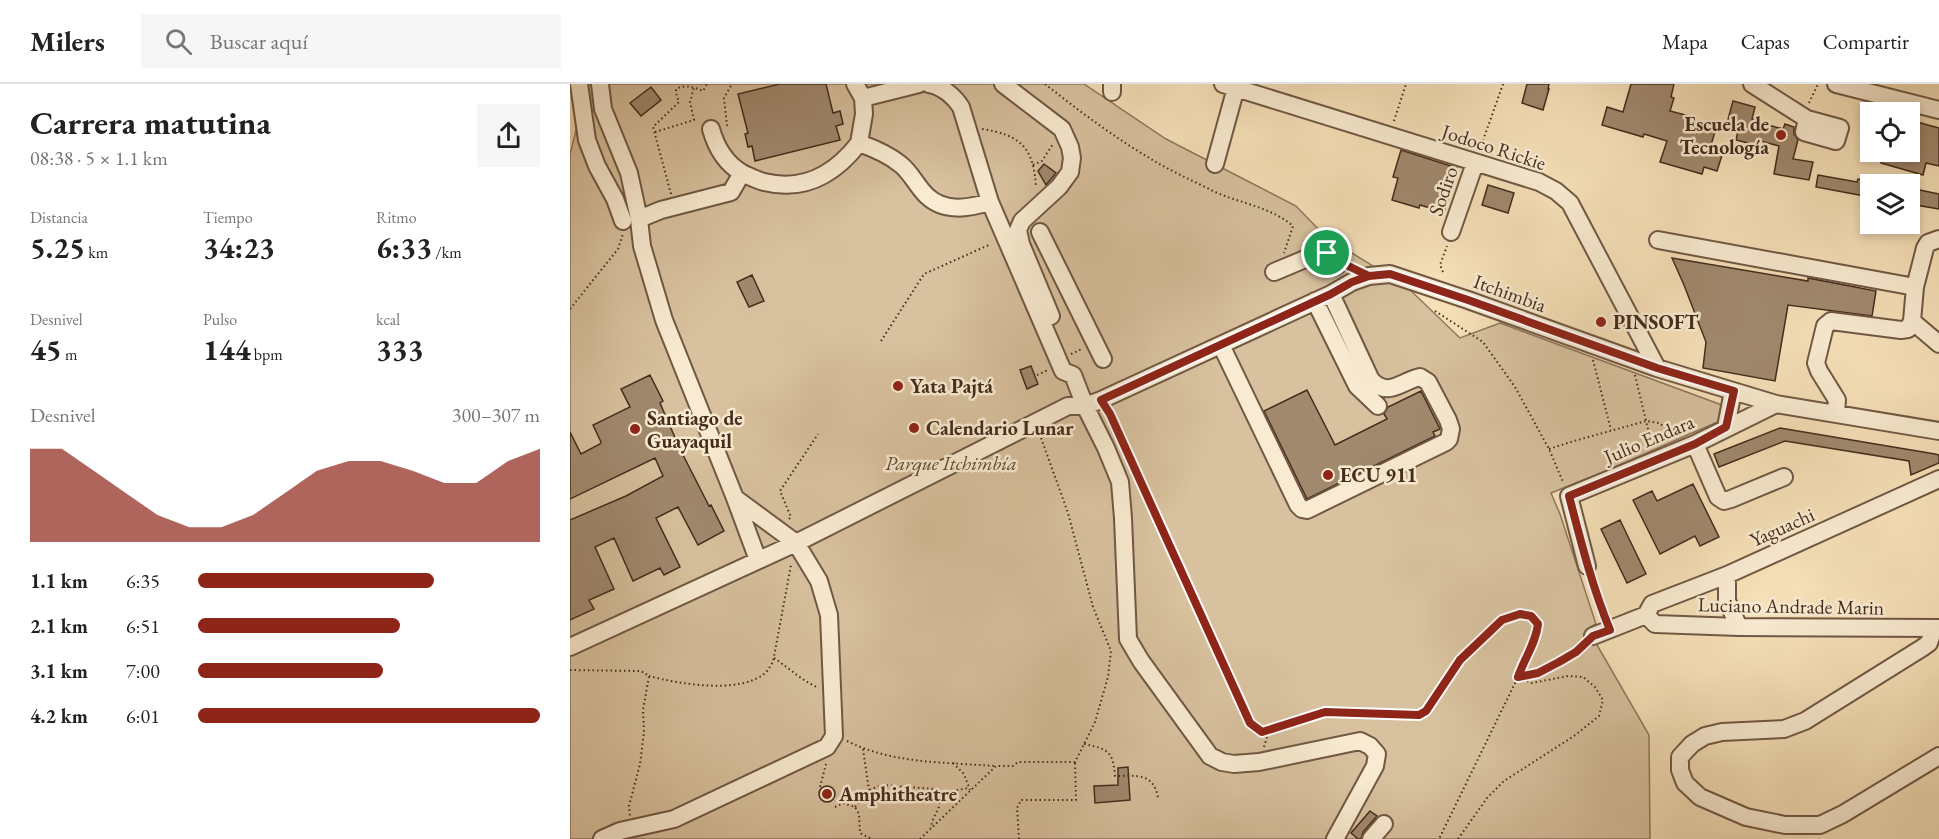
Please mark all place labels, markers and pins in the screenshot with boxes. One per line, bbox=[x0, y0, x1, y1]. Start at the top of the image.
place label: Escuela de Tecnología bbox=[1679, 111, 1769, 160]
marker: Escuela de Tecnología bbox=[1774, 128, 1788, 142]
pin bbox=[1301, 227, 1352, 278]
place label: PINSOFT bbox=[1613, 309, 1699, 335]
marker: PINSOFT bbox=[1594, 315, 1608, 329]
place label: Yata Pajtá bbox=[910, 373, 993, 399]
marker: Yata Pajtá bbox=[891, 379, 905, 393]
place label: Santiago de Guayaquil bbox=[647, 405, 743, 454]
place label: Calendario Lunar bbox=[926, 415, 1074, 441]
marker: Calendario Lunar bbox=[907, 421, 921, 435]
marker: Santiago de Guayaquil bbox=[628, 422, 642, 436]
place label: ECU 911 bbox=[1340, 462, 1417, 488]
marker: ECU 911 bbox=[1321, 468, 1335, 482]
place label: Amphitheatre bbox=[838, 781, 957, 807]
marker: Amphitheatre bbox=[820, 787, 834, 801]

